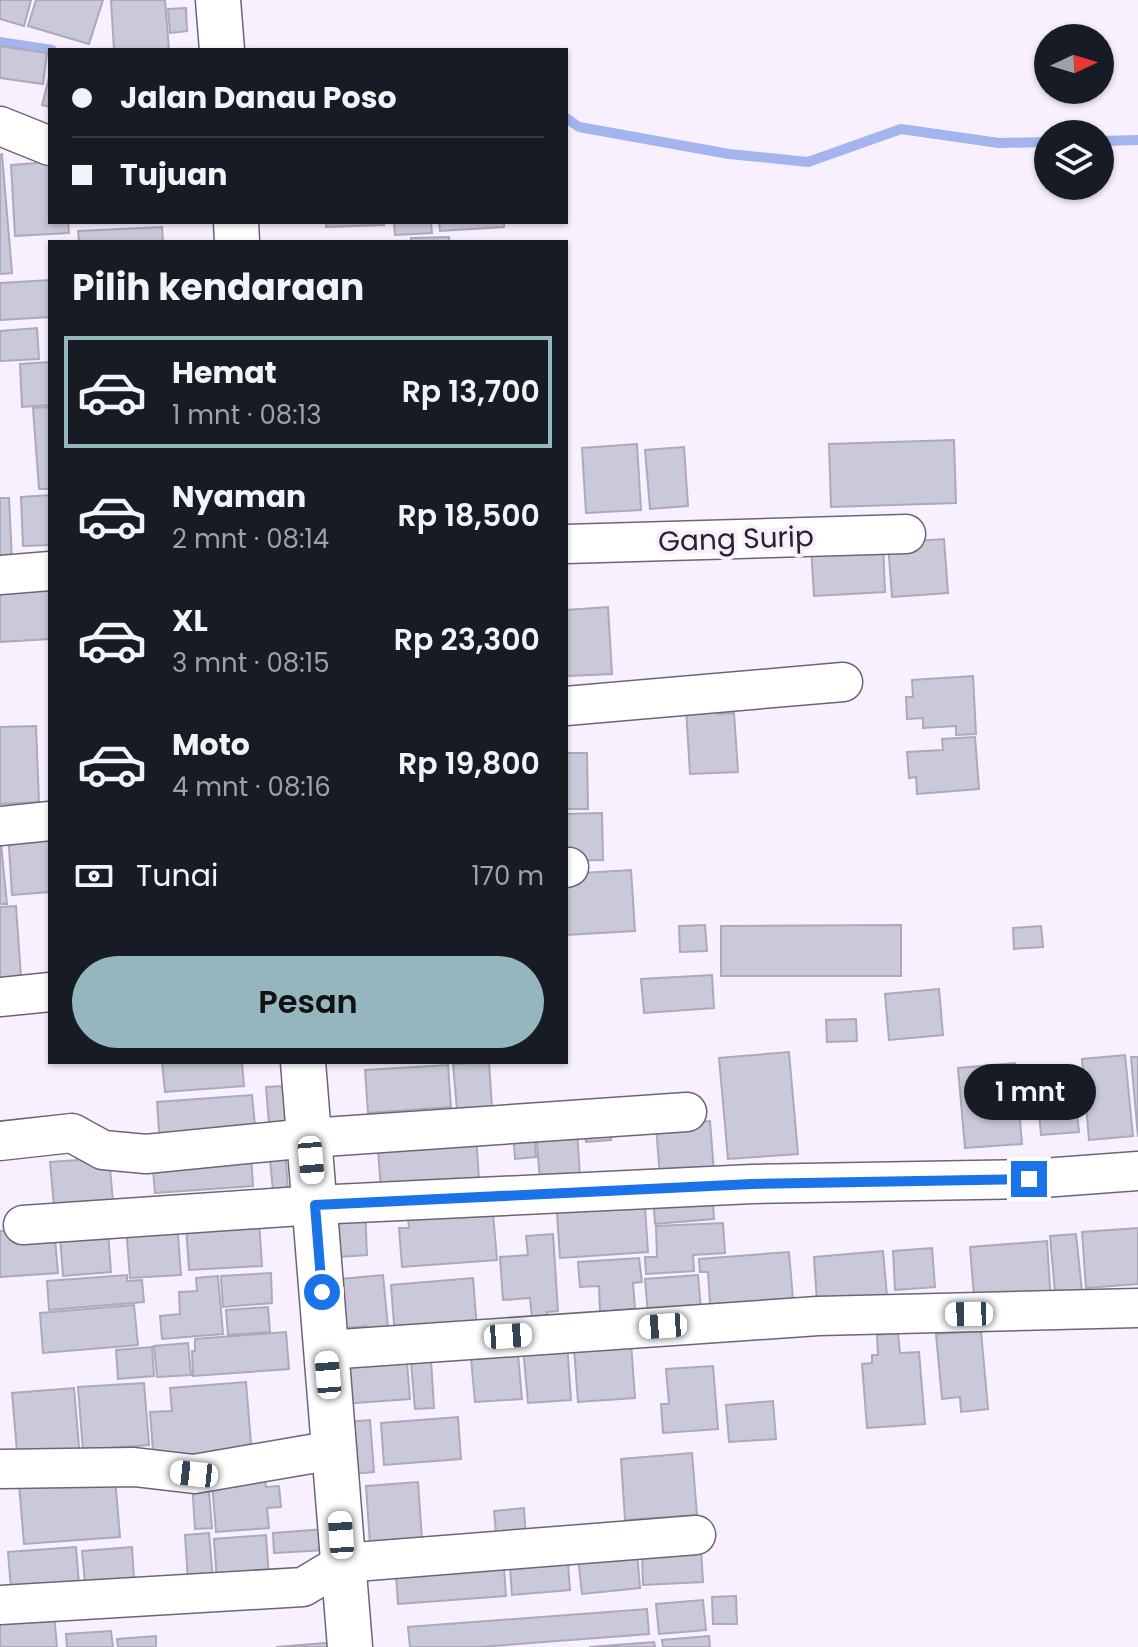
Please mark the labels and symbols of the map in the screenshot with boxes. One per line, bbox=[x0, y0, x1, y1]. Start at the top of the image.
north arrow bbox=[1034, 24, 1114, 104]
street label: Gang Surip bbox=[658, 517, 814, 561]
callout: 1 mnt bbox=[963, 1063, 1095, 1119]
car bbox=[297, 1135, 325, 1185]
route end bbox=[1011, 1161, 1047, 1197]
route start bbox=[304, 1274, 340, 1310]
car bbox=[945, 1302, 993, 1326]
car bbox=[638, 1312, 688, 1340]
car bbox=[483, 1322, 533, 1350]
car bbox=[314, 1350, 342, 1400]
car bbox=[169, 1460, 219, 1488]
car bbox=[327, 1510, 355, 1560]

